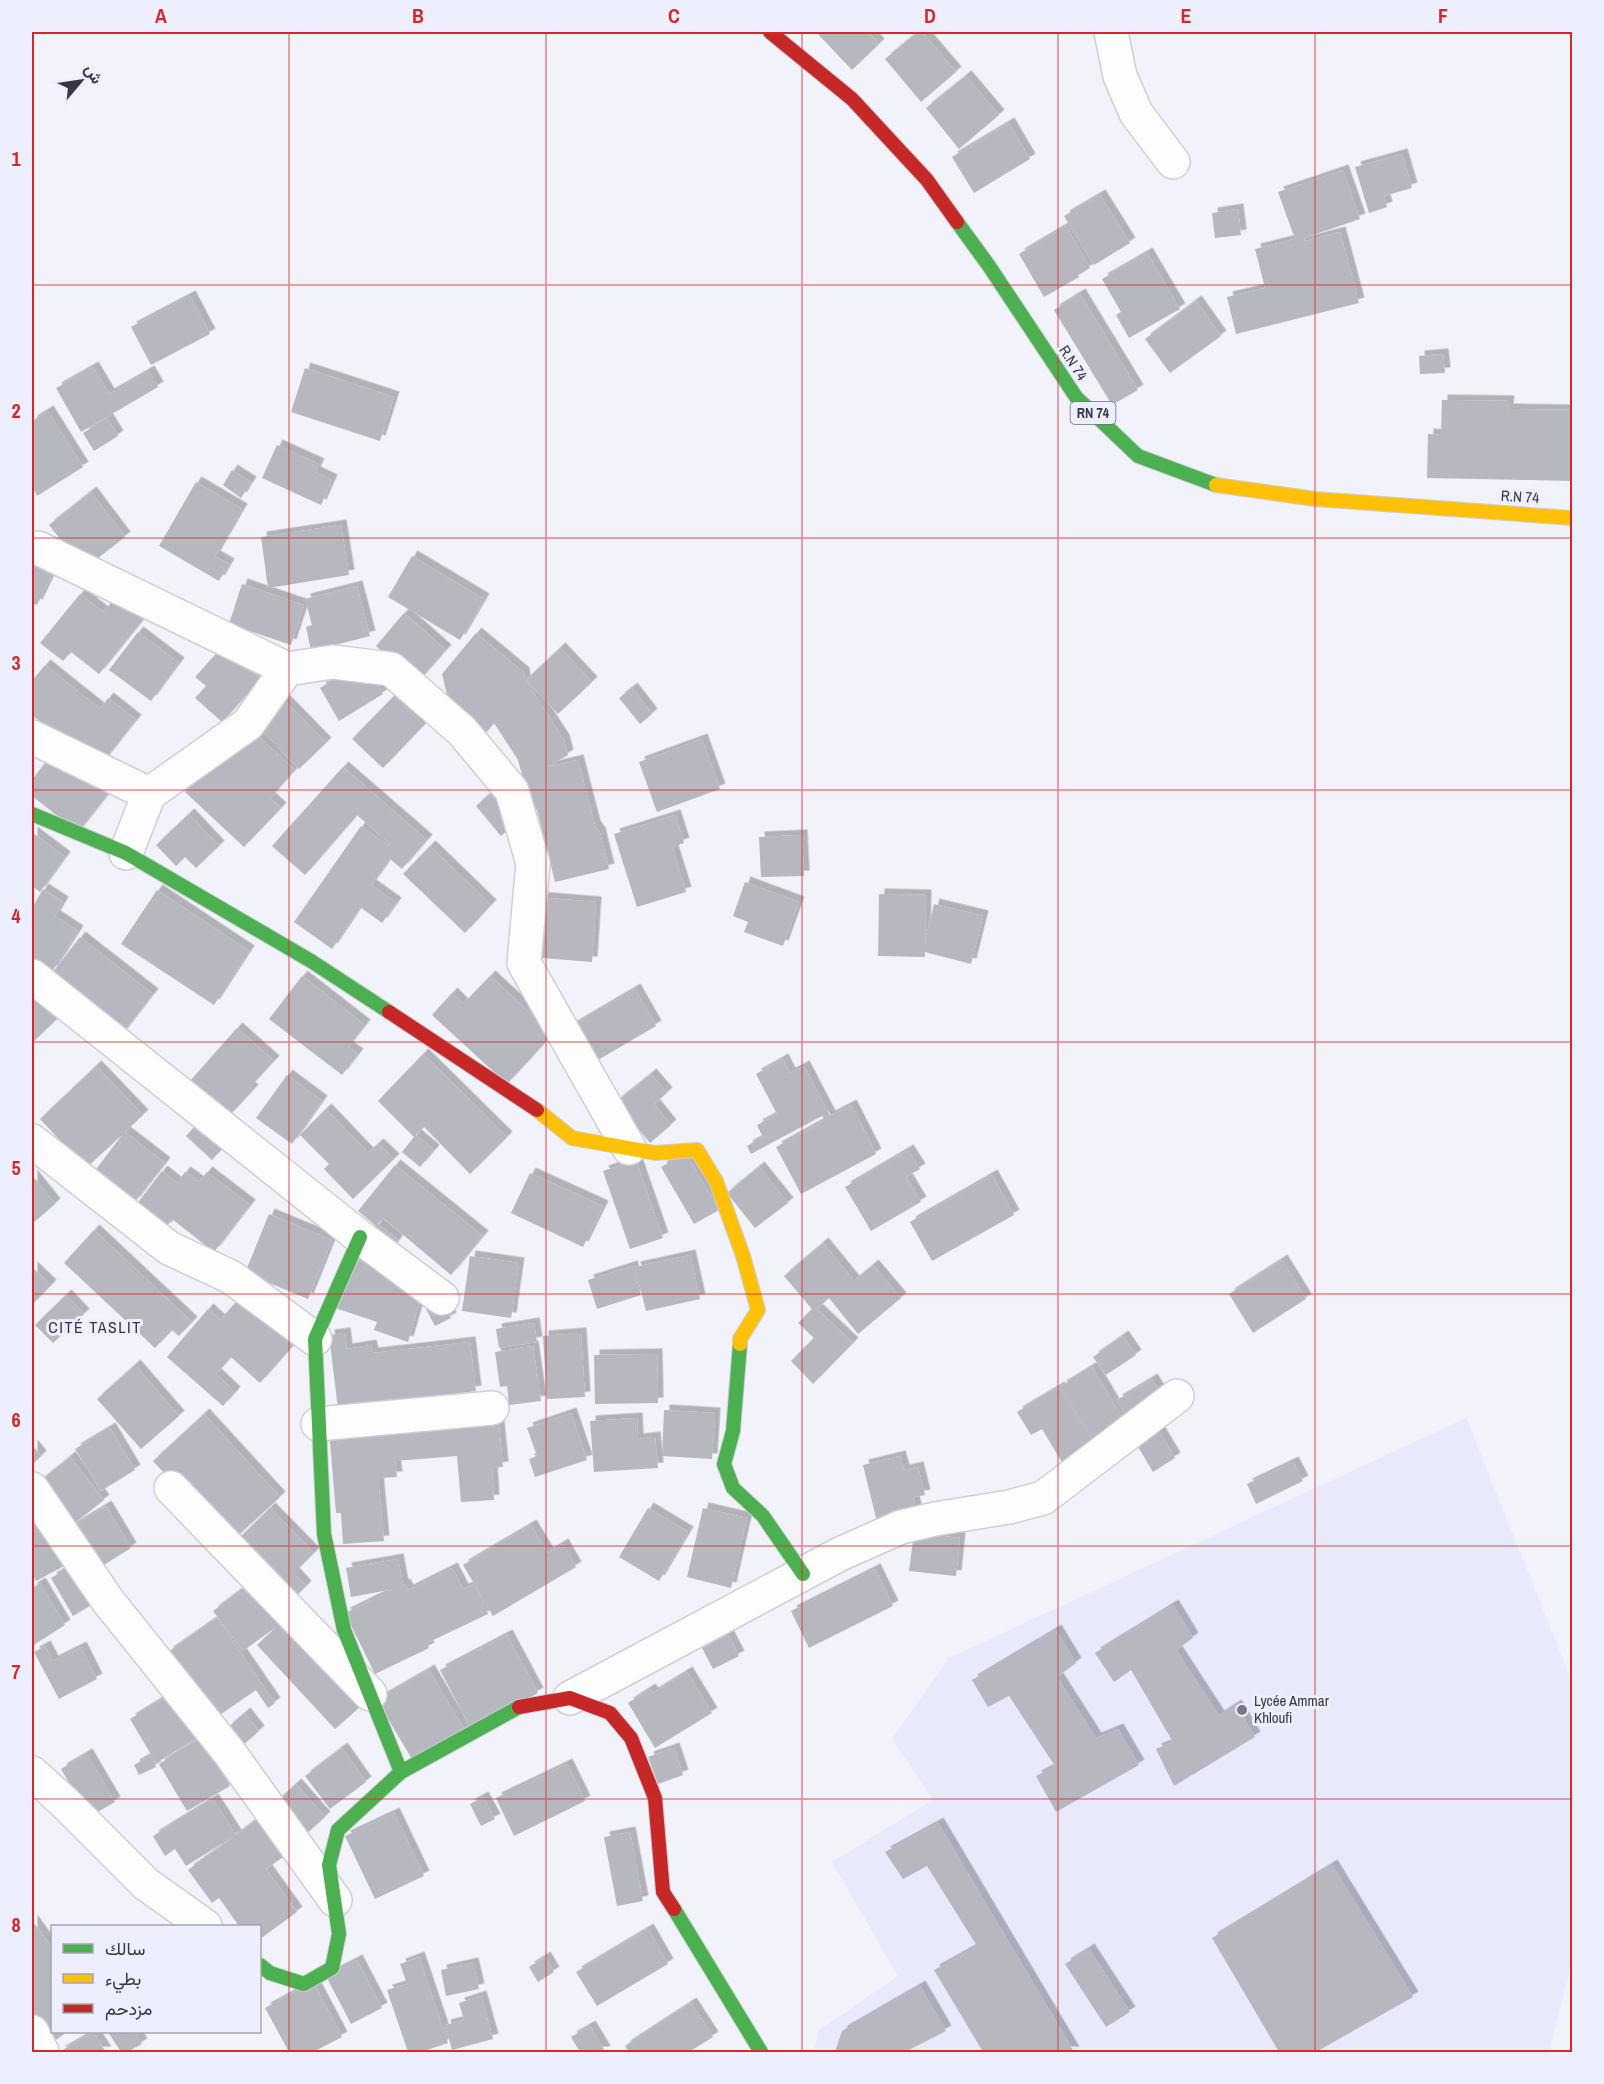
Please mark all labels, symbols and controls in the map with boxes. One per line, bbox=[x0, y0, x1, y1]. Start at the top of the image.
text: A bbox=[155, 2, 167, 29]
text: B bbox=[412, 2, 424, 29]
text: C bbox=[668, 2, 680, 29]
text: D bbox=[924, 2, 936, 29]
text: E bbox=[1181, 2, 1192, 29]
text: F bbox=[1438, 2, 1448, 29]
north arrow bbox=[51, 51, 111, 111]
text: ش bbox=[80, 60, 108, 87]
text: 1 bbox=[11, 145, 21, 172]
street label: R.N 74 bbox=[1054, 341, 1093, 385]
text: 2 bbox=[11, 397, 21, 424]
road number: RN 74 bbox=[1070, 402, 1116, 424]
street label: R.N 74 bbox=[1500, 485, 1540, 508]
text: 3 bbox=[11, 649, 21, 676]
text: 4 bbox=[11, 902, 21, 929]
text: 5 bbox=[11, 1154, 21, 1181]
district label: CITÉ TASLIT bbox=[48, 1316, 142, 1338]
text: 6 bbox=[11, 1406, 21, 1433]
text: 7 bbox=[11, 1658, 21, 1685]
place label: Lycée Ammar Khloufi bbox=[1254, 1690, 1329, 1728]
marker: Lycée Ammar Khloufi bbox=[1235, 1703, 1249, 1717]
text: 8 bbox=[11, 1911, 21, 1938]
legend bbox=[51, 1925, 261, 2033]
text: سالك bbox=[105, 1936, 145, 1961]
text: بطيء bbox=[105, 1966, 141, 1994]
text: مزدحم bbox=[105, 1996, 152, 2021]

